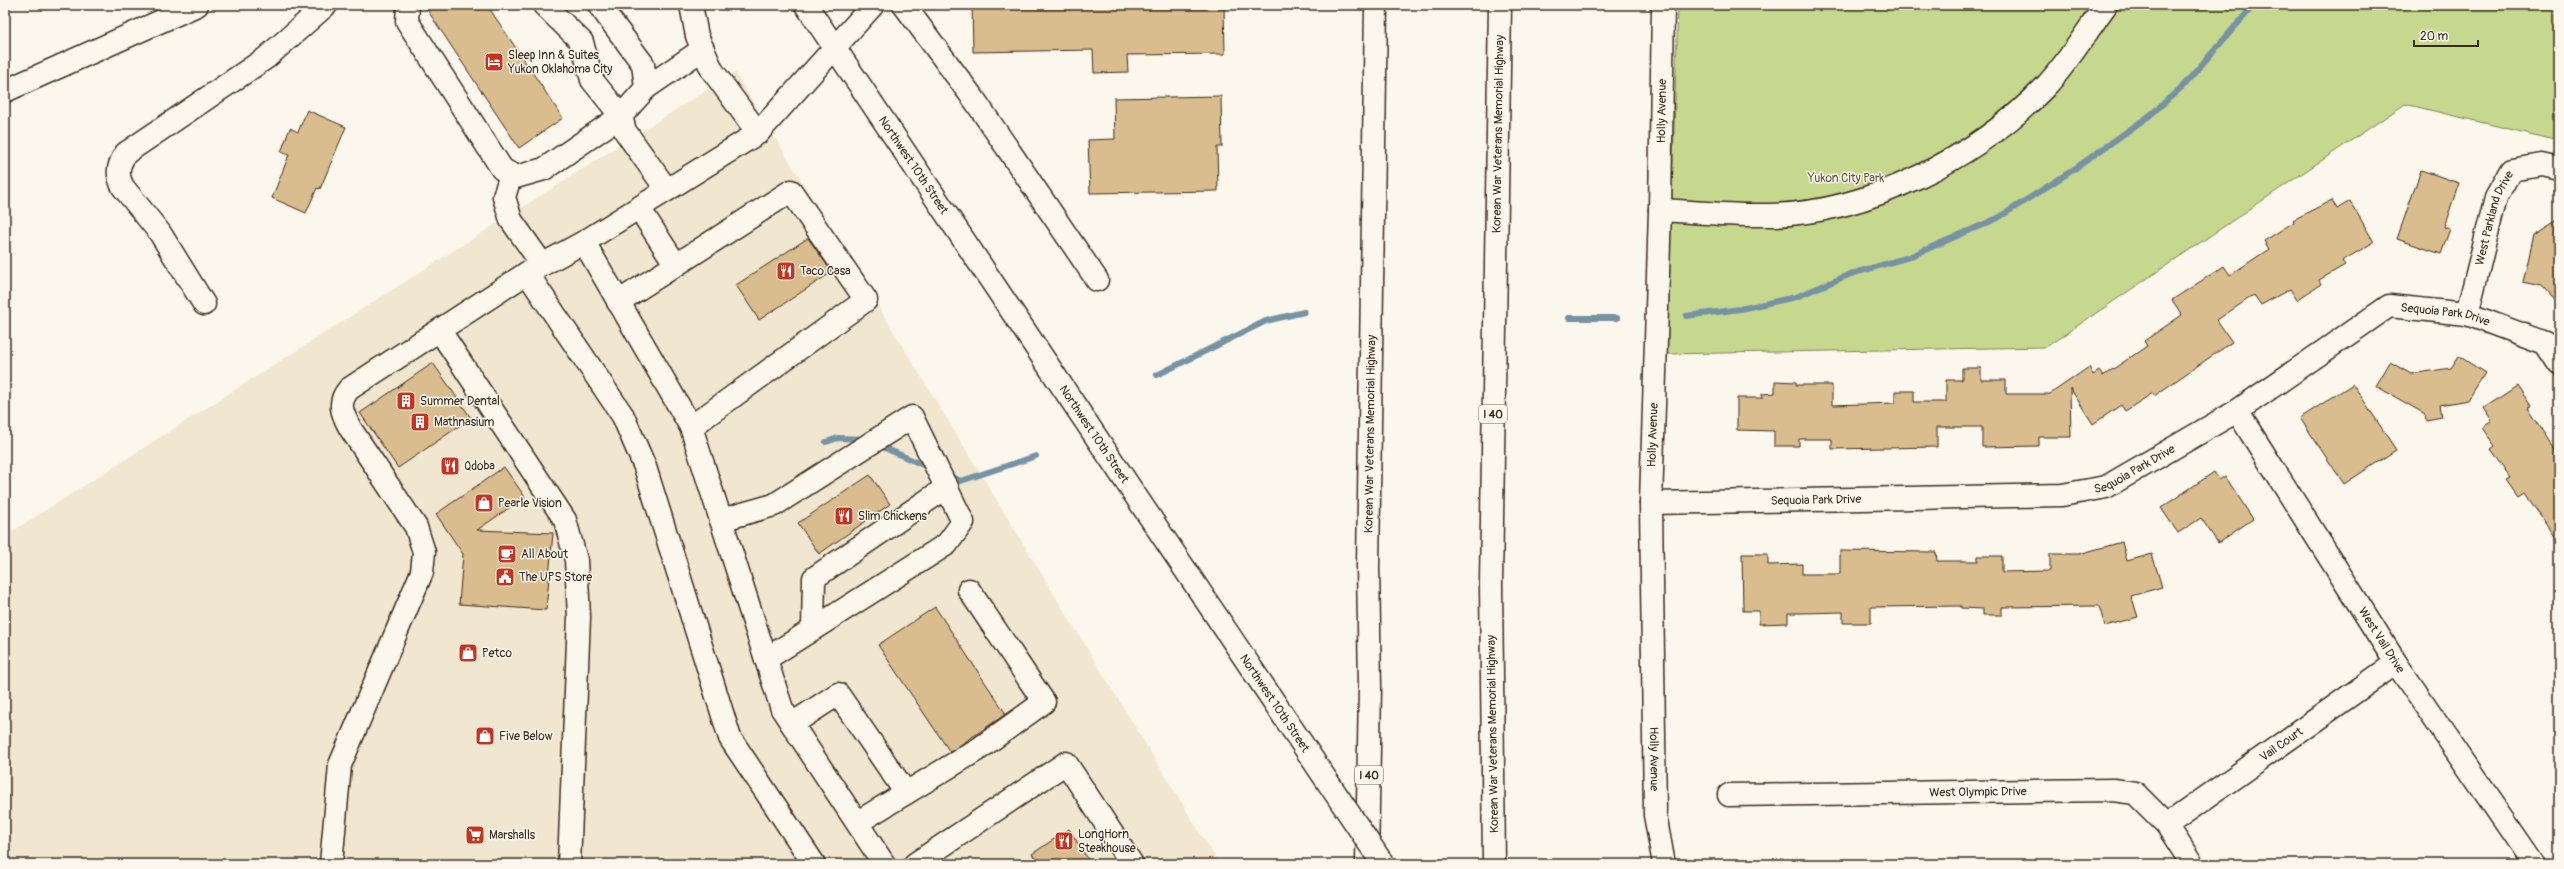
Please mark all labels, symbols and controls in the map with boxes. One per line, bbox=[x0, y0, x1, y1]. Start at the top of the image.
scale bar bbox=[2414, 22, 2478, 48]
text: 20 m bbox=[2420, 29, 2449, 44]
street label: Korean War Veterans Memorial Highway bbox=[1489, 35, 1507, 233]
place label: Sleep Inn & Suites Yukon Oklahoma City bbox=[507, 48, 613, 77]
hotel icon: Sleep Inn & Suites Yukon Oklahoma City bbox=[483, 51, 505, 73]
street label: Holly Avenue bbox=[1654, 79, 1670, 143]
street label: Northwest 10th Street bbox=[875, 113, 952, 217]
street label: West Parkland Drive bbox=[2472, 168, 2517, 267]
park label: Yukon City Park bbox=[1807, 171, 1884, 186]
restaurant icon: Taco Casa bbox=[775, 260, 797, 282]
place label: Taco Casa bbox=[800, 264, 851, 279]
street label: Sequoia Park Drive bbox=[2400, 300, 2492, 329]
street label: Korean War Veterans Memorial Highway bbox=[1361, 335, 1379, 533]
street label: Northwest 10th Street bbox=[1056, 382, 1133, 486]
building icon: Summer Dental bbox=[395, 390, 417, 412]
place label: Summer Dental bbox=[420, 394, 500, 409]
street label: Holly Avenue bbox=[1644, 402, 1662, 467]
road number: I 40 bbox=[1479, 405, 1507, 423]
building icon: Mathnasium bbox=[409, 411, 431, 433]
place label: Mathnasium bbox=[434, 415, 495, 430]
street label: Sequoia Park Drive bbox=[2093, 441, 2178, 497]
restaurant icon: Qdoba bbox=[439, 455, 461, 477]
place label: Qdoba bbox=[464, 459, 495, 474]
street label: Sequoia Park Drive bbox=[1770, 491, 1862, 508]
shop icon: Pearle Vision bbox=[473, 492, 495, 514]
place label: Pearle Vision bbox=[498, 496, 562, 511]
restaurant icon: Slim Chickens bbox=[833, 505, 855, 527]
place label: Slim Chickens bbox=[858, 509, 928, 524]
cafe icon: All About bbox=[496, 543, 518, 565]
place label: All About bbox=[521, 547, 568, 562]
public building icon: The UPS Store bbox=[494, 566, 516, 588]
place label: The UPS Store bbox=[519, 570, 592, 585]
street label: West Vail Drive bbox=[2355, 604, 2408, 676]
street label: Korean War Veterans Memorial Highway bbox=[1484, 635, 1502, 833]
shop icon: Petco bbox=[457, 642, 479, 664]
place label: Petco bbox=[482, 646, 512, 661]
street label: Northwest 10th Street bbox=[1237, 651, 1313, 755]
street label: Vail Court bbox=[2257, 724, 2306, 765]
shop icon: Five Below bbox=[474, 725, 496, 747]
street label: Holly Avenue bbox=[1646, 726, 1662, 791]
place label: Five Below bbox=[499, 729, 553, 744]
road number: I 40 bbox=[1355, 766, 1383, 784]
street label: West Olympic Drive bbox=[1929, 784, 2027, 800]
supermarket icon: Marshalls bbox=[464, 824, 486, 846]
place label: LongHorn Steakhouse bbox=[1078, 827, 1136, 856]
place label: Marshalls bbox=[489, 828, 536, 843]
restaurant icon: LongHorn Steakhouse bbox=[1053, 830, 1075, 852]

